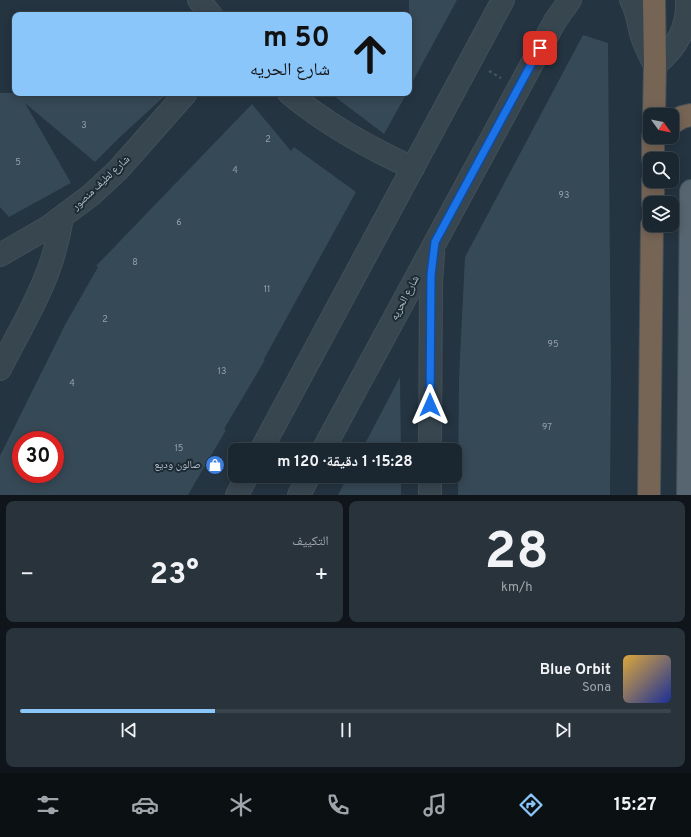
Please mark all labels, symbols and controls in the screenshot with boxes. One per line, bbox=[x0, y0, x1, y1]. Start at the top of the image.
text: 50 m bbox=[263, 21, 330, 57]
icon: ahead bbox=[344, 28, 396, 80]
pin bbox=[523, 31, 557, 65]
icon: arrive bbox=[529, 37, 551, 59]
text: شارع الحريه bbox=[250, 59, 330, 82]
north arrow bbox=[643, 108, 679, 144]
map controls bbox=[643, 108, 679, 232]
house number: 3 bbox=[81, 120, 87, 131]
house number: 2 bbox=[265, 134, 271, 145]
street label: شارع لطيف منصور bbox=[68, 152, 133, 214]
button: search bbox=[643, 152, 679, 188]
house number: 5 bbox=[15, 157, 21, 168]
house number: 4 bbox=[232, 165, 238, 176]
house number: 93 bbox=[559, 190, 569, 201]
button: layers bbox=[643, 196, 679, 232]
house number: 6 bbox=[176, 217, 182, 228]
house number: 8 bbox=[132, 257, 138, 268]
street label: شارع الحريه bbox=[387, 273, 423, 323]
house number: 11 bbox=[264, 284, 270, 295]
house number: 2 bbox=[102, 314, 108, 325]
house number: 95 bbox=[548, 339, 558, 350]
house number: 13 bbox=[218, 366, 226, 377]
house number: 4 bbox=[69, 378, 75, 389]
position arrow bbox=[409, 384, 451, 426]
house number: 97 bbox=[542, 422, 552, 433]
speed limit sign: 30 bbox=[12, 431, 64, 483]
house number: 15 bbox=[175, 443, 183, 454]
text: 15:28 · 1 دقيقة · 120 m bbox=[277, 453, 413, 472]
shop icon: صالون وديع bbox=[204, 454, 226, 476]
place label: صالون وديع bbox=[154, 458, 201, 472]
text: 28 bbox=[485, 521, 549, 587]
text: التكييف bbox=[292, 534, 329, 550]
text: 23° bbox=[150, 557, 199, 594]
text: − bbox=[20, 562, 34, 589]
text: + bbox=[314, 562, 329, 589]
text: km/h bbox=[501, 580, 533, 596]
text: Blue Orbit bbox=[540, 661, 611, 680]
text: Sona bbox=[582, 680, 611, 696]
icon: previous bbox=[118, 719, 140, 741]
icon: pause bbox=[335, 719, 357, 741]
icon: next bbox=[552, 719, 574, 741]
icon: filters bbox=[34, 791, 62, 819]
icon: car bbox=[131, 791, 159, 819]
icon: climate bbox=[227, 791, 255, 819]
icon: phone bbox=[324, 791, 352, 819]
icon: music bbox=[421, 791, 449, 819]
icon: directions bbox=[517, 791, 545, 819]
text: 15:27 bbox=[614, 794, 657, 817]

